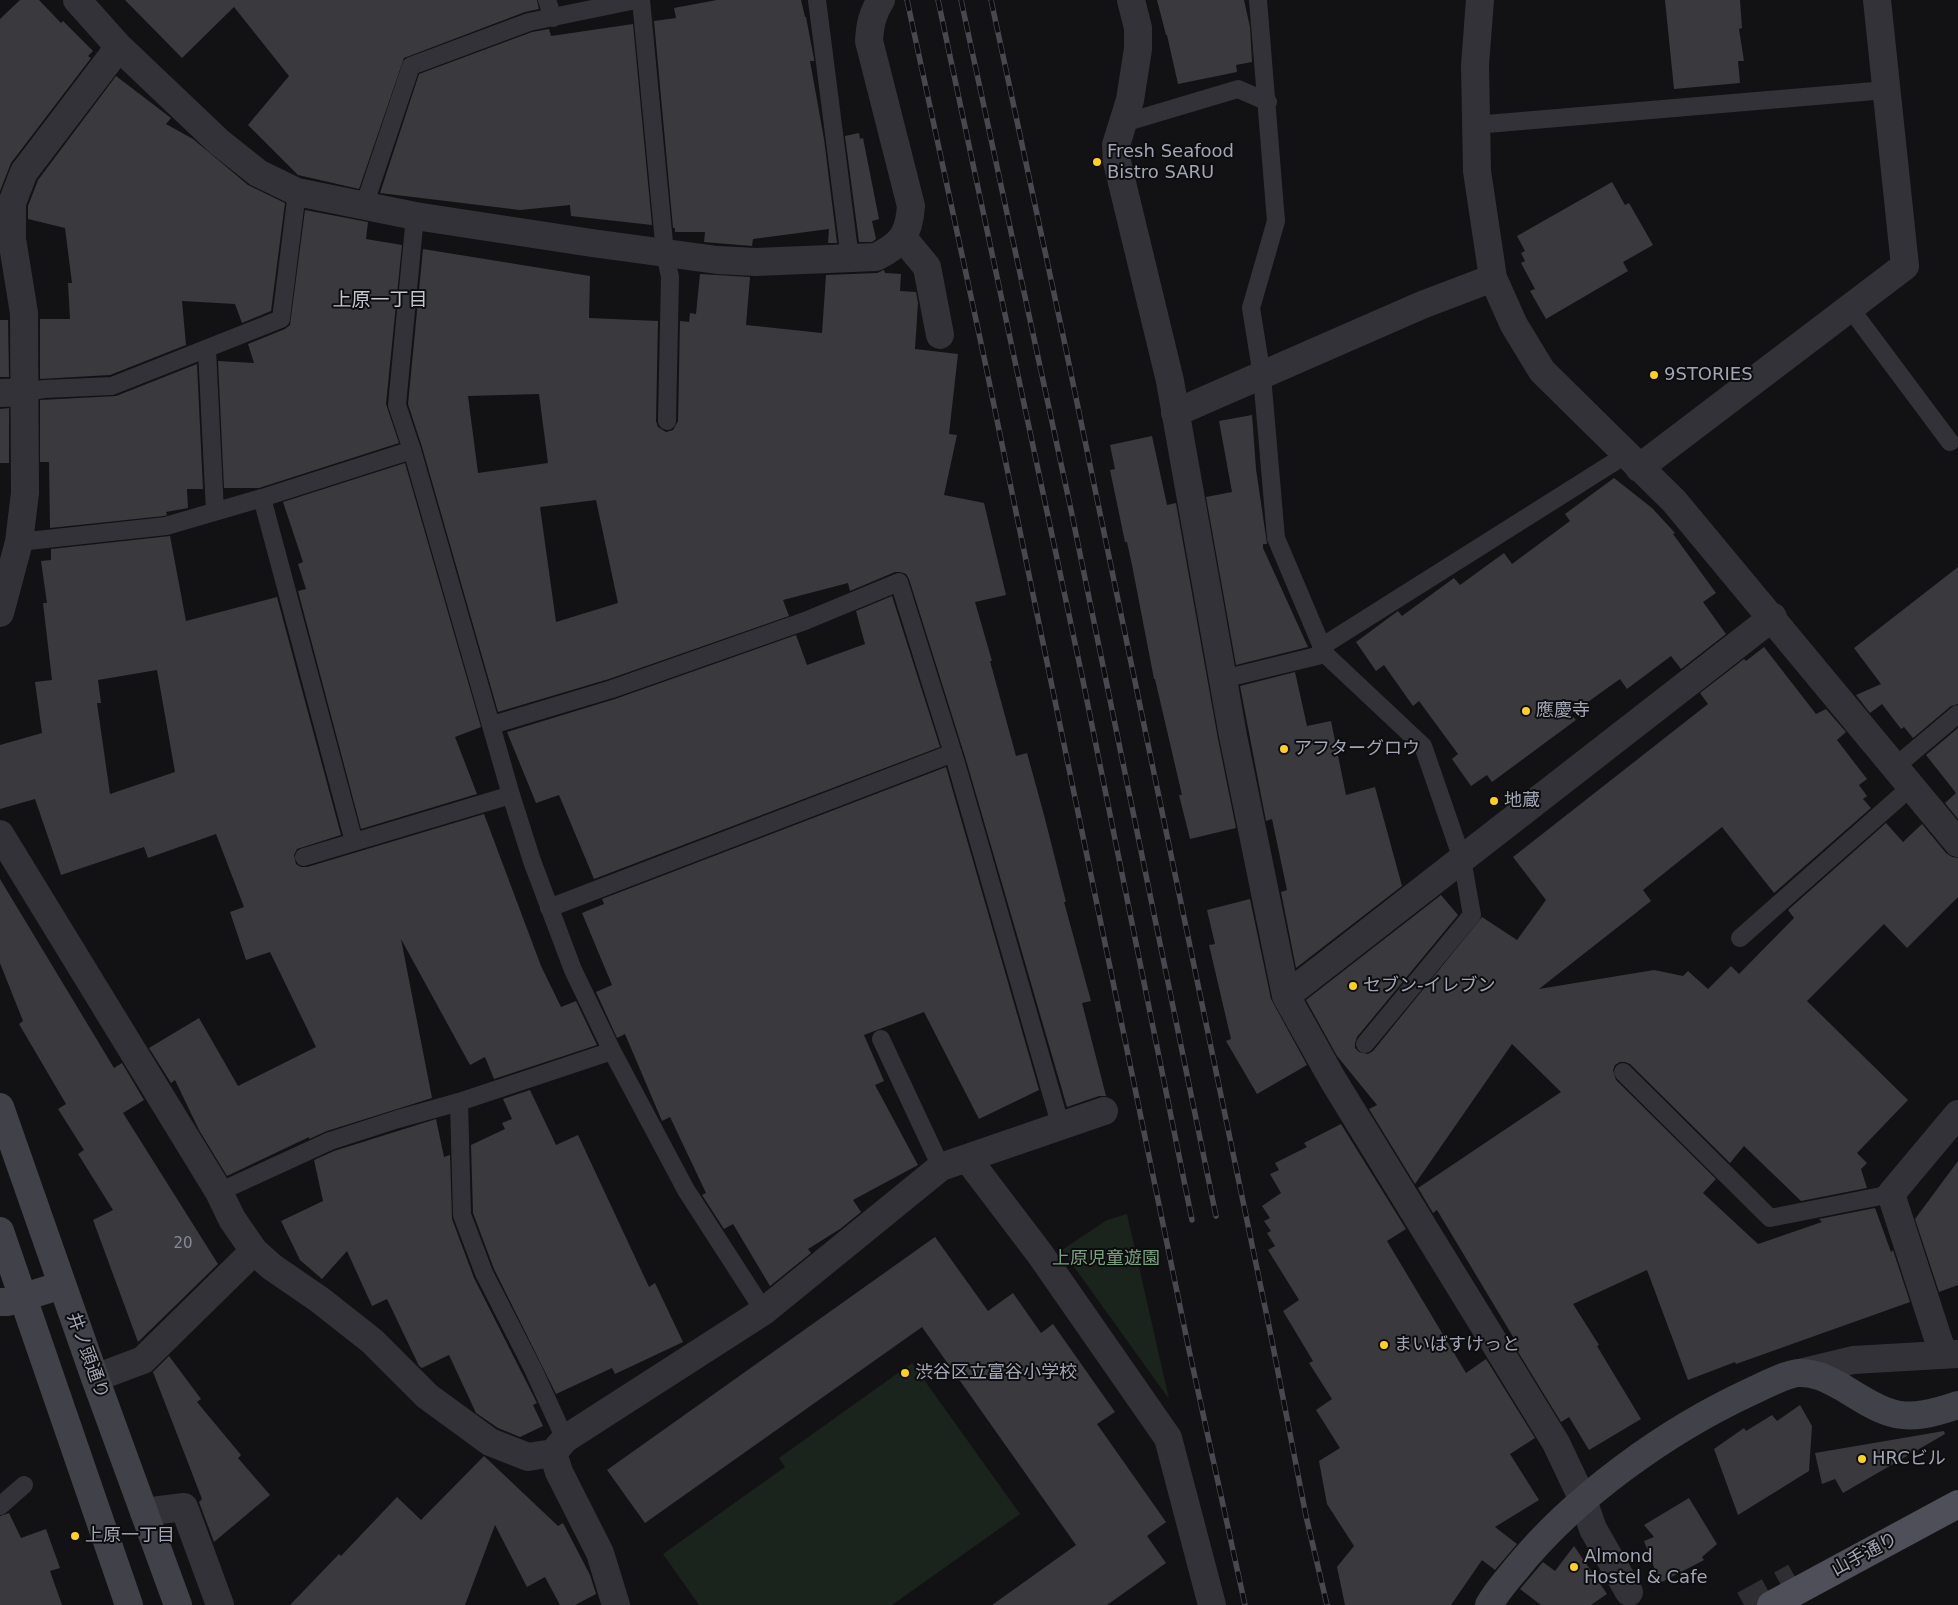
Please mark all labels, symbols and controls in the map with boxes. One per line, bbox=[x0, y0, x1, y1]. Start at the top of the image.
place label: Fresh Seafood Bistro SARU bbox=[1107, 141, 1234, 183]
marker: Fresh Seafood Bistro SARU bbox=[1091, 156, 1103, 168]
district label: 上原一丁目 bbox=[333, 290, 427, 312]
place label: 9STORIES bbox=[1664, 364, 1753, 386]
marker: 9STORIES bbox=[1648, 369, 1660, 381]
place label: 應慶寺 bbox=[1536, 700, 1590, 722]
marker: 應慶寺 bbox=[1520, 705, 1532, 717]
place label: アフターグロウ bbox=[1294, 738, 1420, 760]
marker: アフターグロウ bbox=[1278, 743, 1290, 755]
place label: 地蔵 bbox=[1504, 790, 1540, 812]
marker: 地蔵 bbox=[1488, 795, 1500, 807]
place label: セブン-イレブン bbox=[1363, 975, 1495, 997]
marker: セブン-イレブン bbox=[1347, 980, 1359, 992]
house number: 20 bbox=[173, 1235, 193, 1253]
park label: 上原児童遊園 bbox=[1052, 1248, 1160, 1270]
street label: 井ノ頭通り bbox=[61, 1310, 113, 1402]
place label: まいばすけっと bbox=[1394, 1334, 1520, 1356]
marker: まいばすけっと bbox=[1378, 1339, 1390, 1351]
place label: 渋谷区立富谷小学校 bbox=[915, 1362, 1077, 1384]
marker: 渋谷区立富谷小学校 bbox=[899, 1367, 911, 1379]
place label: HRCビル bbox=[1872, 1448, 1946, 1470]
marker: HRCビル bbox=[1856, 1453, 1868, 1465]
place label: 上原一丁目 bbox=[85, 1525, 175, 1547]
street label: 山手通り bbox=[1828, 1529, 1902, 1581]
marker: 上原一丁目 bbox=[69, 1530, 81, 1542]
place label: Almond Hostel & Cafe bbox=[1584, 1546, 1708, 1588]
marker: Almond Hostel & Cafe bbox=[1568, 1561, 1580, 1573]

